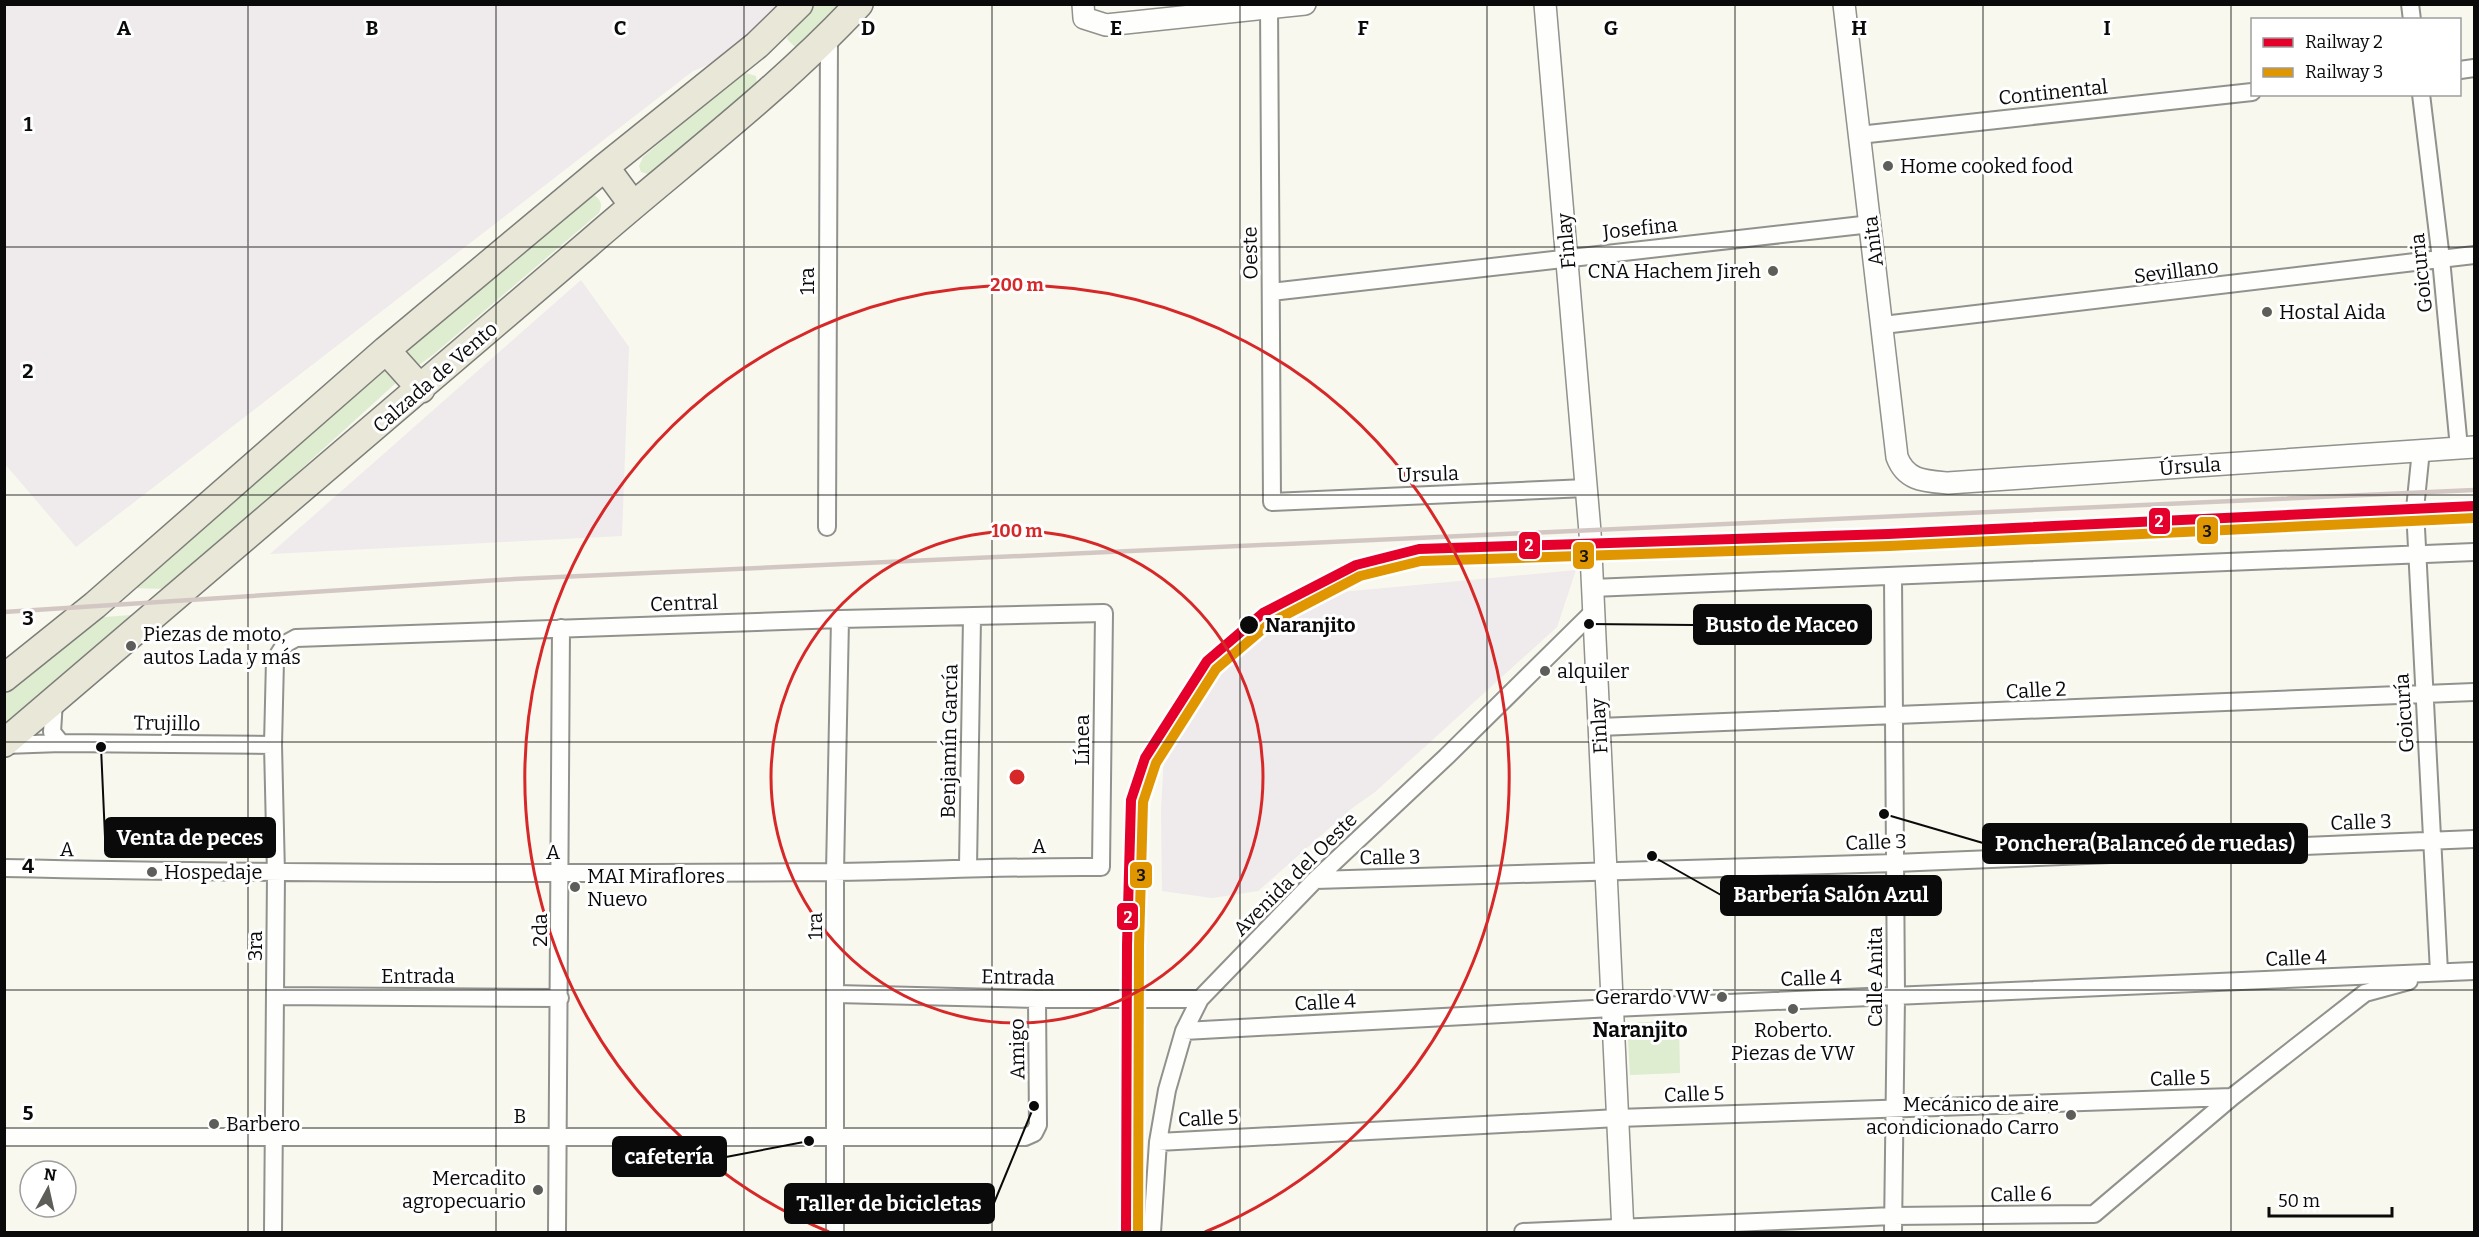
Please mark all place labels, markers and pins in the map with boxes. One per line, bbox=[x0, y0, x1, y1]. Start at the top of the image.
place label: Home cooked food bbox=[1900, 154, 2073, 178]
marker: Home cooked food bbox=[1881, 159, 1895, 173]
place label: CNA Hachem Jireh bbox=[1587, 259, 1762, 283]
marker: CNA Hachem Jireh bbox=[1766, 264, 1780, 278]
place label: Hostal Aida bbox=[2279, 300, 2386, 324]
marker: Hostal Aida bbox=[2260, 305, 2274, 319]
callout: Busto de Maceo bbox=[1694, 605, 1871, 644]
place label: Naranjito bbox=[1265, 613, 1356, 637]
marker: Naranjito bbox=[1238, 614, 1260, 636]
place label: Piezas de moto, autos Lada y más bbox=[143, 622, 301, 669]
marker: Piezas de moto, autos Lada y más bbox=[124, 639, 138, 653]
place label: alquiler bbox=[1557, 659, 1629, 683]
marker: alquiler bbox=[1538, 664, 1552, 678]
centre of rings bbox=[1007, 767, 1027, 787]
callout: Venta de peces bbox=[105, 818, 275, 857]
callout: Ponchera(Balanceó de ruedas) bbox=[1983, 824, 2307, 863]
place label: Hospedaje bbox=[164, 860, 262, 885]
place label: MAI Miraflores Nuevo bbox=[587, 864, 725, 911]
marker: Hospedaje bbox=[145, 865, 159, 879]
callout: Barbería Salón Azul bbox=[1721, 876, 1941, 915]
marker: MAI Miraflores Nuevo bbox=[568, 880, 582, 894]
place label: Gerardo VW bbox=[1595, 985, 1711, 1009]
marker: Gerardo VW bbox=[1715, 990, 1729, 1004]
marker: Roberto. Piezas de VW bbox=[1786, 1002, 1800, 1016]
place label: Roberto. Piezas de VW bbox=[1731, 1018, 1855, 1065]
place label: Mecánico de aire acondicionado Carro bbox=[1866, 1092, 2059, 1139]
marker: Mecánico de aire acondicionado Carro bbox=[2064, 1108, 2078, 1122]
place label: Barbero bbox=[226, 1112, 300, 1136]
marker: Barbero bbox=[207, 1117, 221, 1131]
callout: cafetería bbox=[613, 1137, 726, 1176]
place label: Mercadito agropecuario bbox=[402, 1166, 526, 1213]
marker: Mercadito agropecuario bbox=[531, 1183, 545, 1197]
callout: Taller de bicicletas bbox=[785, 1184, 994, 1223]

